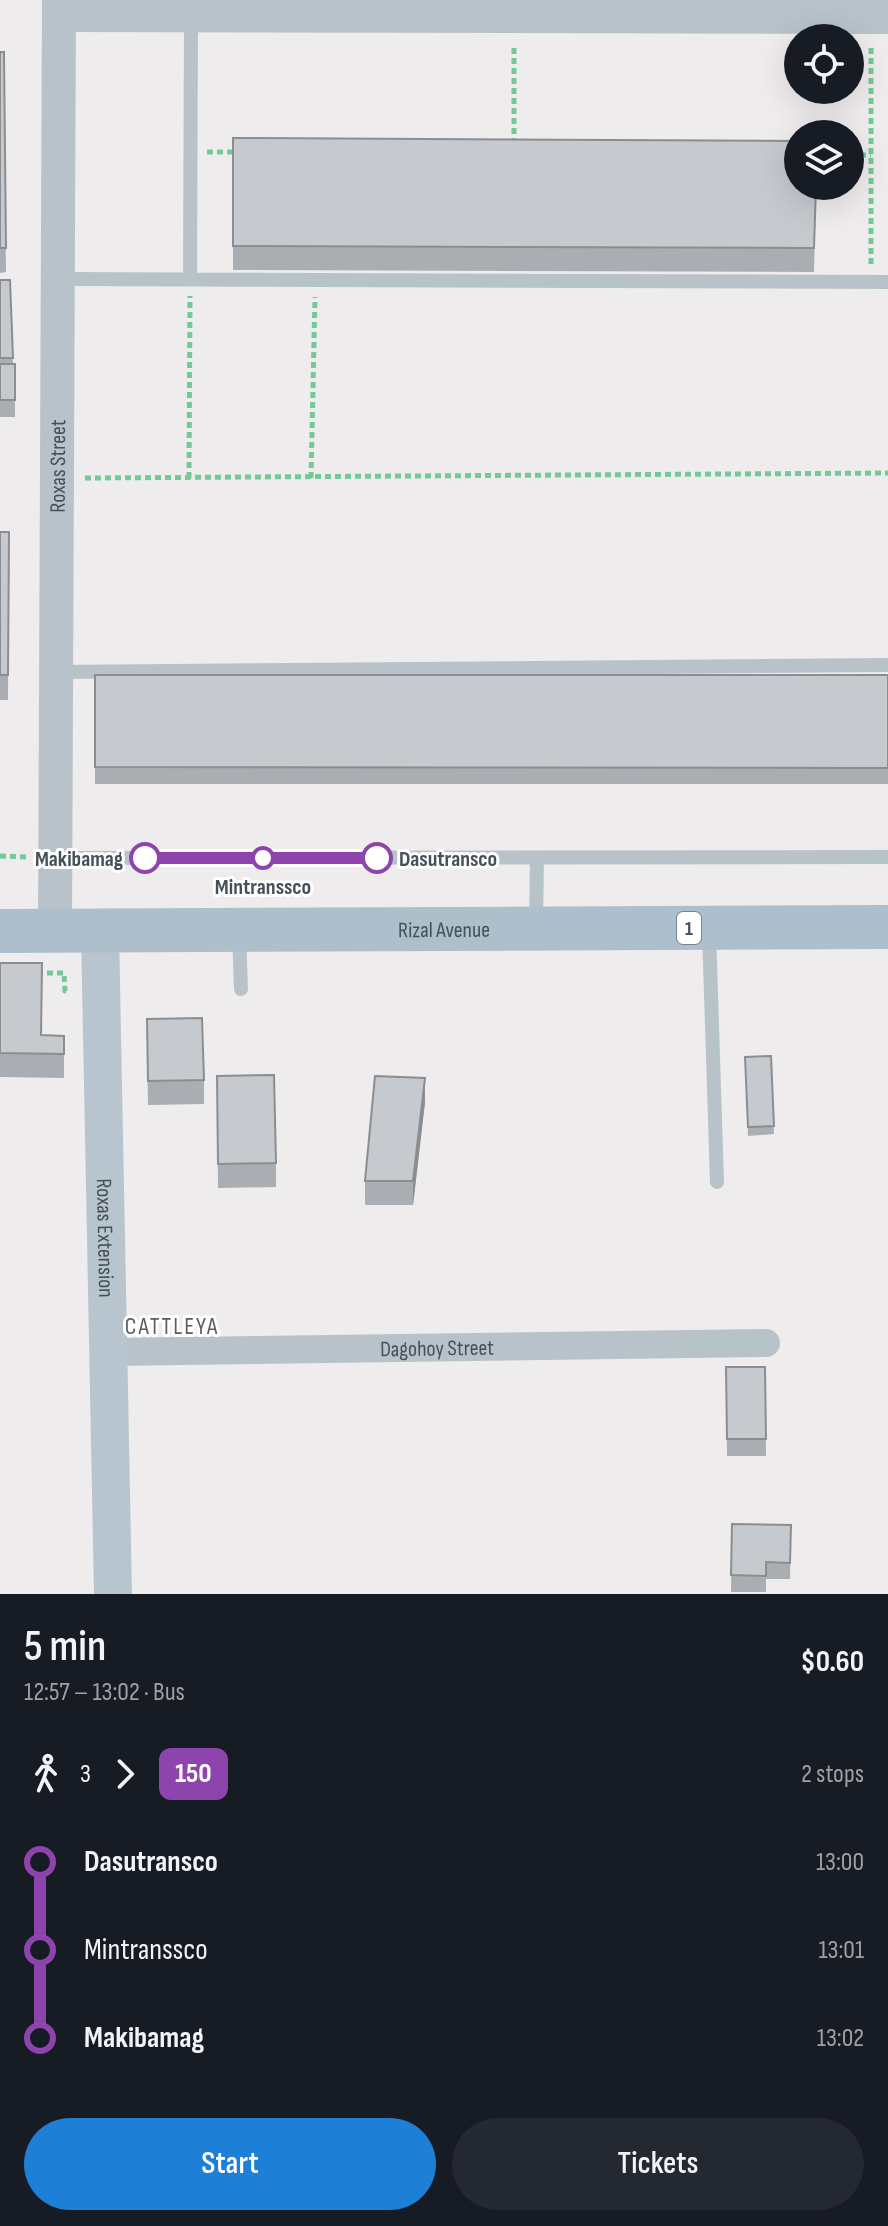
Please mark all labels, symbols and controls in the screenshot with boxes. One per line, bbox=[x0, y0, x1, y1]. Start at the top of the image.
map controls bbox=[784, 24, 864, 200]
button: locate bbox=[784, 24, 864, 104]
button: layers bbox=[784, 120, 864, 200]
street label: Roxas Street bbox=[45, 419, 72, 513]
marker: Makibamag bbox=[130, 843, 160, 873]
marker: Dasutransco bbox=[362, 843, 392, 873]
place label: Makibamag bbox=[35, 846, 123, 873]
place label: Dasutransco bbox=[399, 846, 497, 873]
marker: Mintranssco bbox=[252, 847, 274, 869]
place label: Mintranssco bbox=[215, 874, 311, 901]
road number: 1 bbox=[677, 912, 701, 944]
street label: Rizal Avenue bbox=[398, 917, 490, 944]
street label: Roxas Extension bbox=[90, 1178, 119, 1298]
district label: CATTLEYA bbox=[125, 1312, 219, 1341]
street label: Dagohoy Street bbox=[380, 1335, 494, 1363]
text: 5 min bbox=[24, 1620, 106, 1673]
text: $0.60 bbox=[800, 1644, 864, 1680]
text: 12:57 – 13:02 · Bus bbox=[24, 1677, 185, 1708]
icon: walk bbox=[24, 1752, 68, 1796]
icon: forward bbox=[103, 1752, 147, 1796]
text: 150 bbox=[175, 1757, 212, 1790]
text: 3 bbox=[80, 1759, 91, 1790]
text: 2 stops bbox=[801, 1759, 864, 1790]
text: Dasutransco bbox=[84, 1844, 218, 1880]
text: 13:00 bbox=[816, 1847, 864, 1878]
text: Mintranssco bbox=[84, 1932, 208, 1968]
text: 13:01 bbox=[818, 1935, 864, 1966]
text: Makibamag bbox=[84, 2020, 204, 2056]
text: 13:02 bbox=[817, 2023, 864, 2054]
button: Start bbox=[24, 2118, 436, 2210]
button: Tickets bbox=[452, 2118, 864, 2210]

